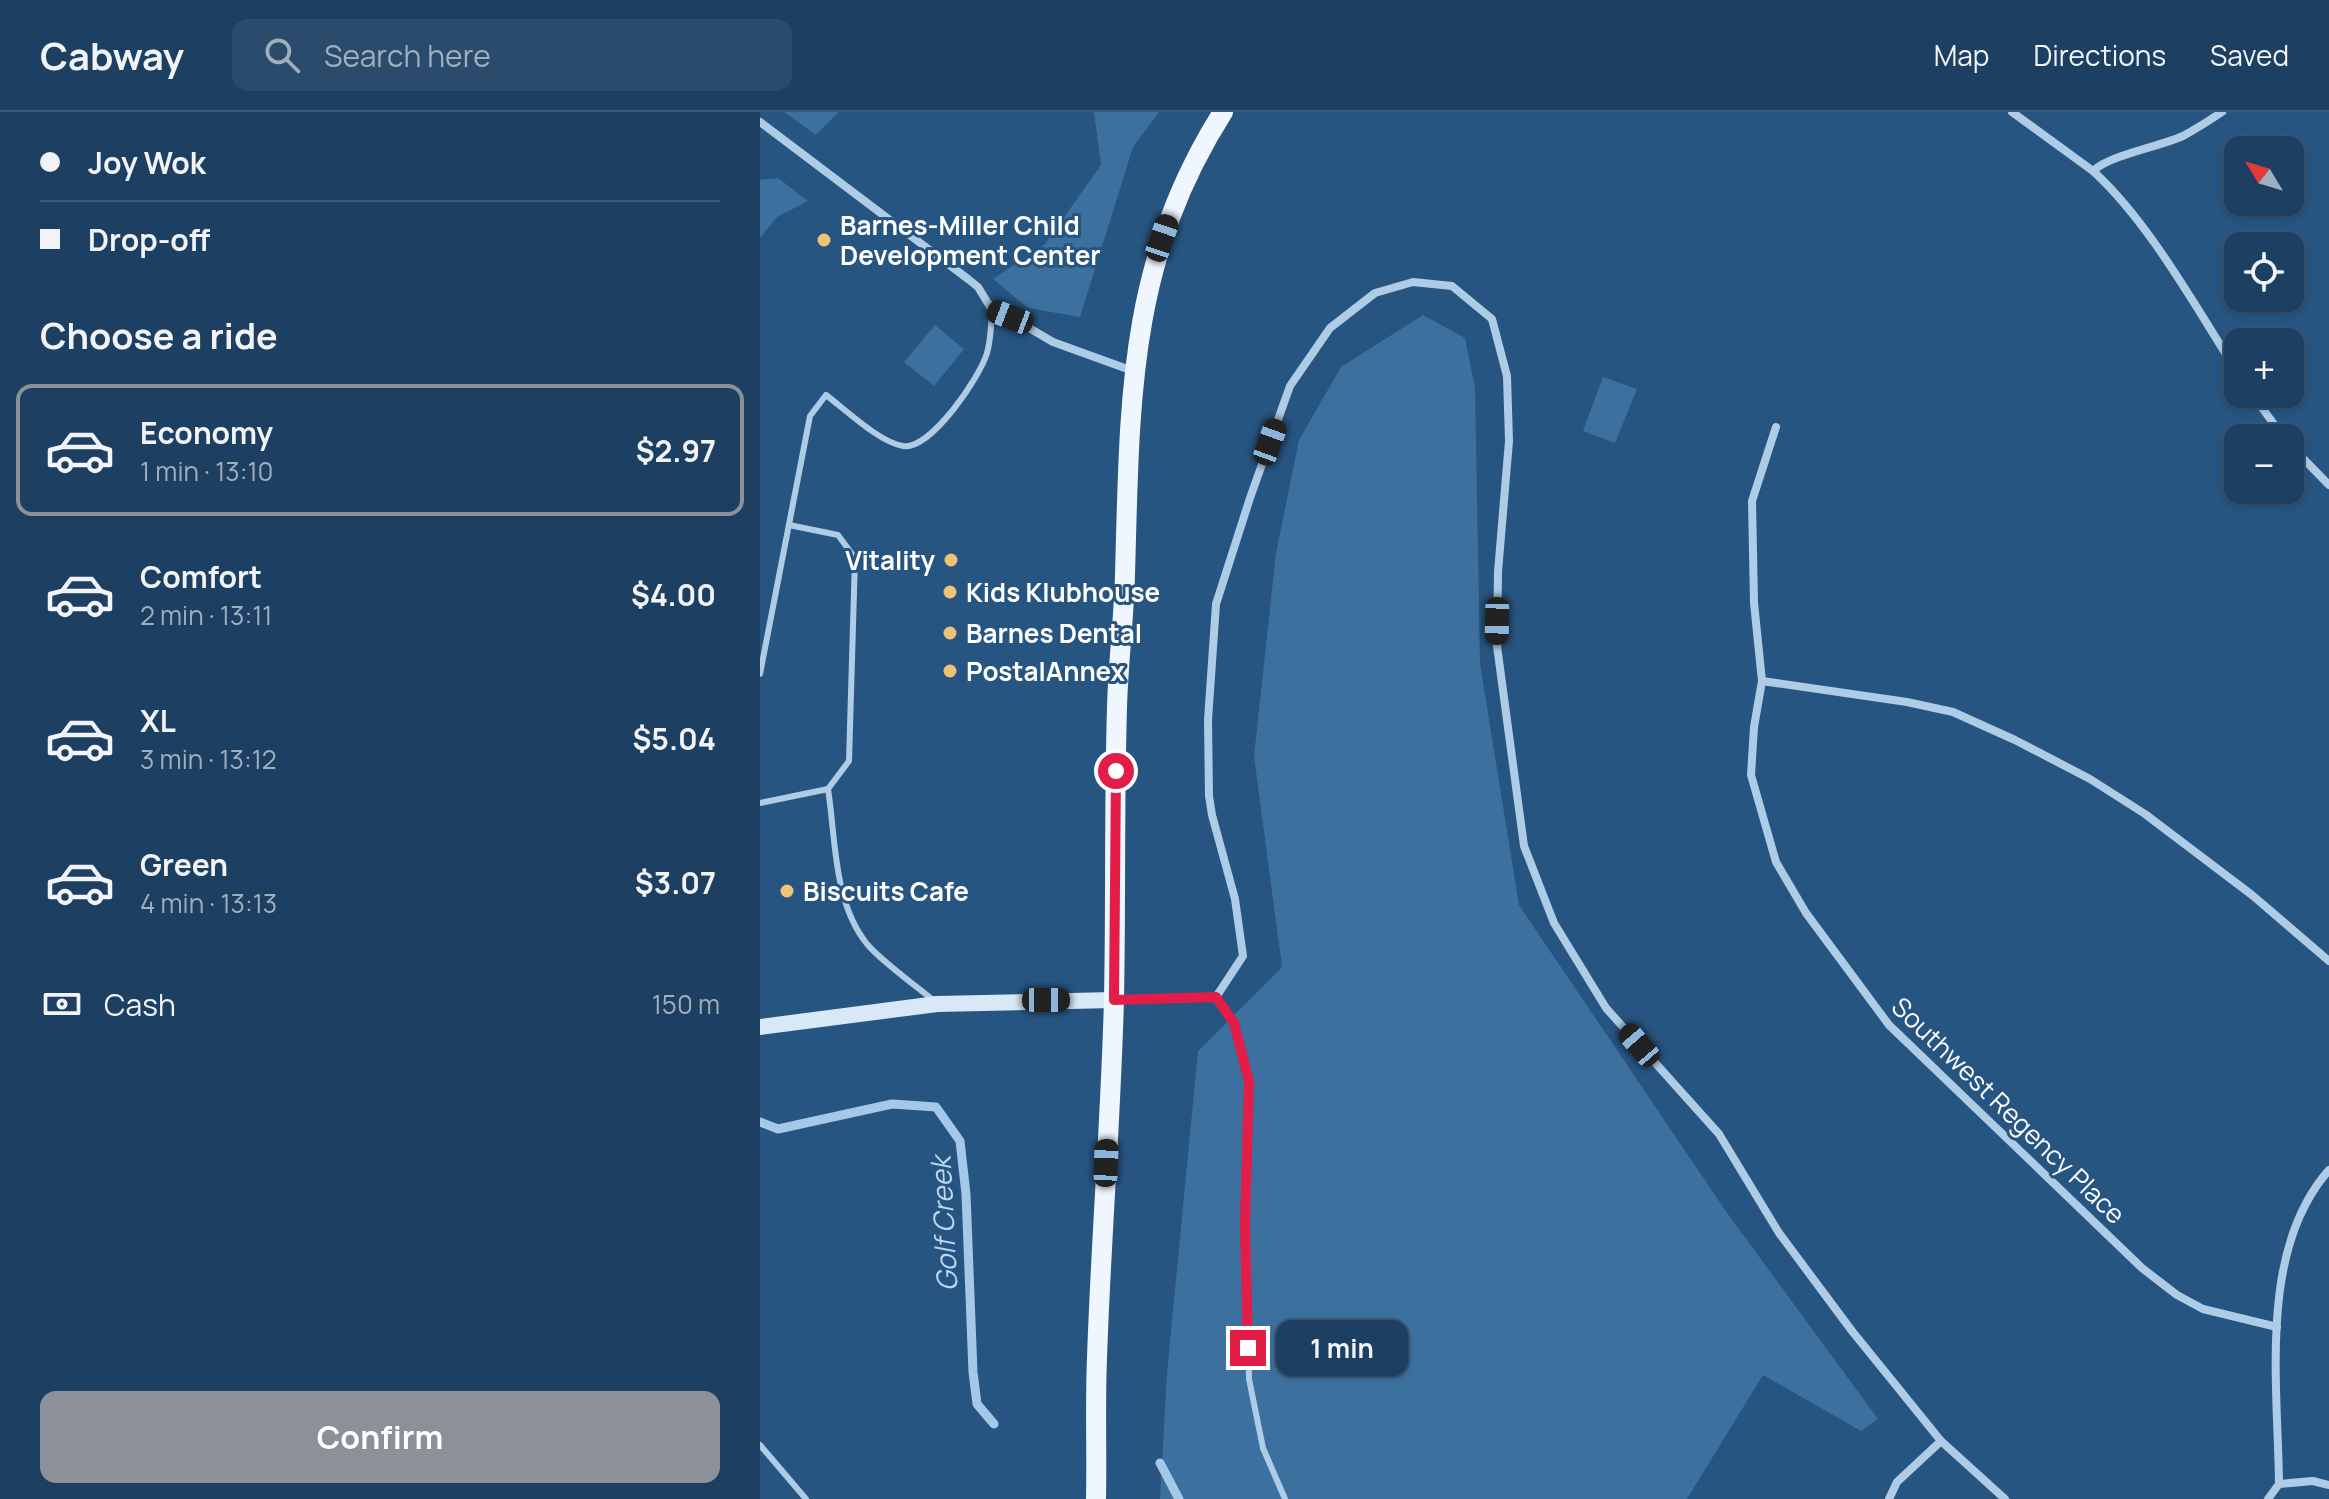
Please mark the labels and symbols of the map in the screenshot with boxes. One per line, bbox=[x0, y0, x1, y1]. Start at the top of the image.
north arrow bbox=[2224, 136, 2304, 216]
place label: Barnes-Miller Child Development Center bbox=[840, 207, 1101, 273]
car bbox=[1143, 211, 1181, 265]
marker: Barnes-Miller Child Development Center bbox=[815, 231, 833, 249]
car bbox=[983, 297, 1037, 337]
car bbox=[1251, 415, 1289, 469]
place label: Vitality bbox=[845, 542, 935, 578]
marker: Vitality bbox=[942, 551, 960, 569]
place label: Kids Klubhouse bbox=[966, 574, 1160, 610]
marker: Kids Klubhouse bbox=[941, 583, 959, 601]
car bbox=[1485, 597, 1509, 645]
place label: Barnes Dental bbox=[966, 615, 1142, 651]
marker: Barnes Dental bbox=[941, 624, 959, 642]
place label: PostalAnnex bbox=[966, 653, 1126, 689]
marker: PostalAnnex bbox=[941, 662, 959, 680]
route start bbox=[1098, 753, 1134, 789]
place label: Biscuits Cafe bbox=[803, 873, 969, 909]
marker: Biscuits Cafe bbox=[778, 882, 796, 900]
car bbox=[1022, 988, 1070, 1012]
street label: Southwest Regency Place bbox=[1884, 989, 2134, 1231]
car bbox=[1614, 1019, 1664, 1071]
car bbox=[1093, 1139, 1119, 1187]
water label: Golf Creek bbox=[920, 1152, 966, 1292]
callout: 1 min bbox=[1276, 1320, 1408, 1376]
route end bbox=[1230, 1330, 1266, 1366]

